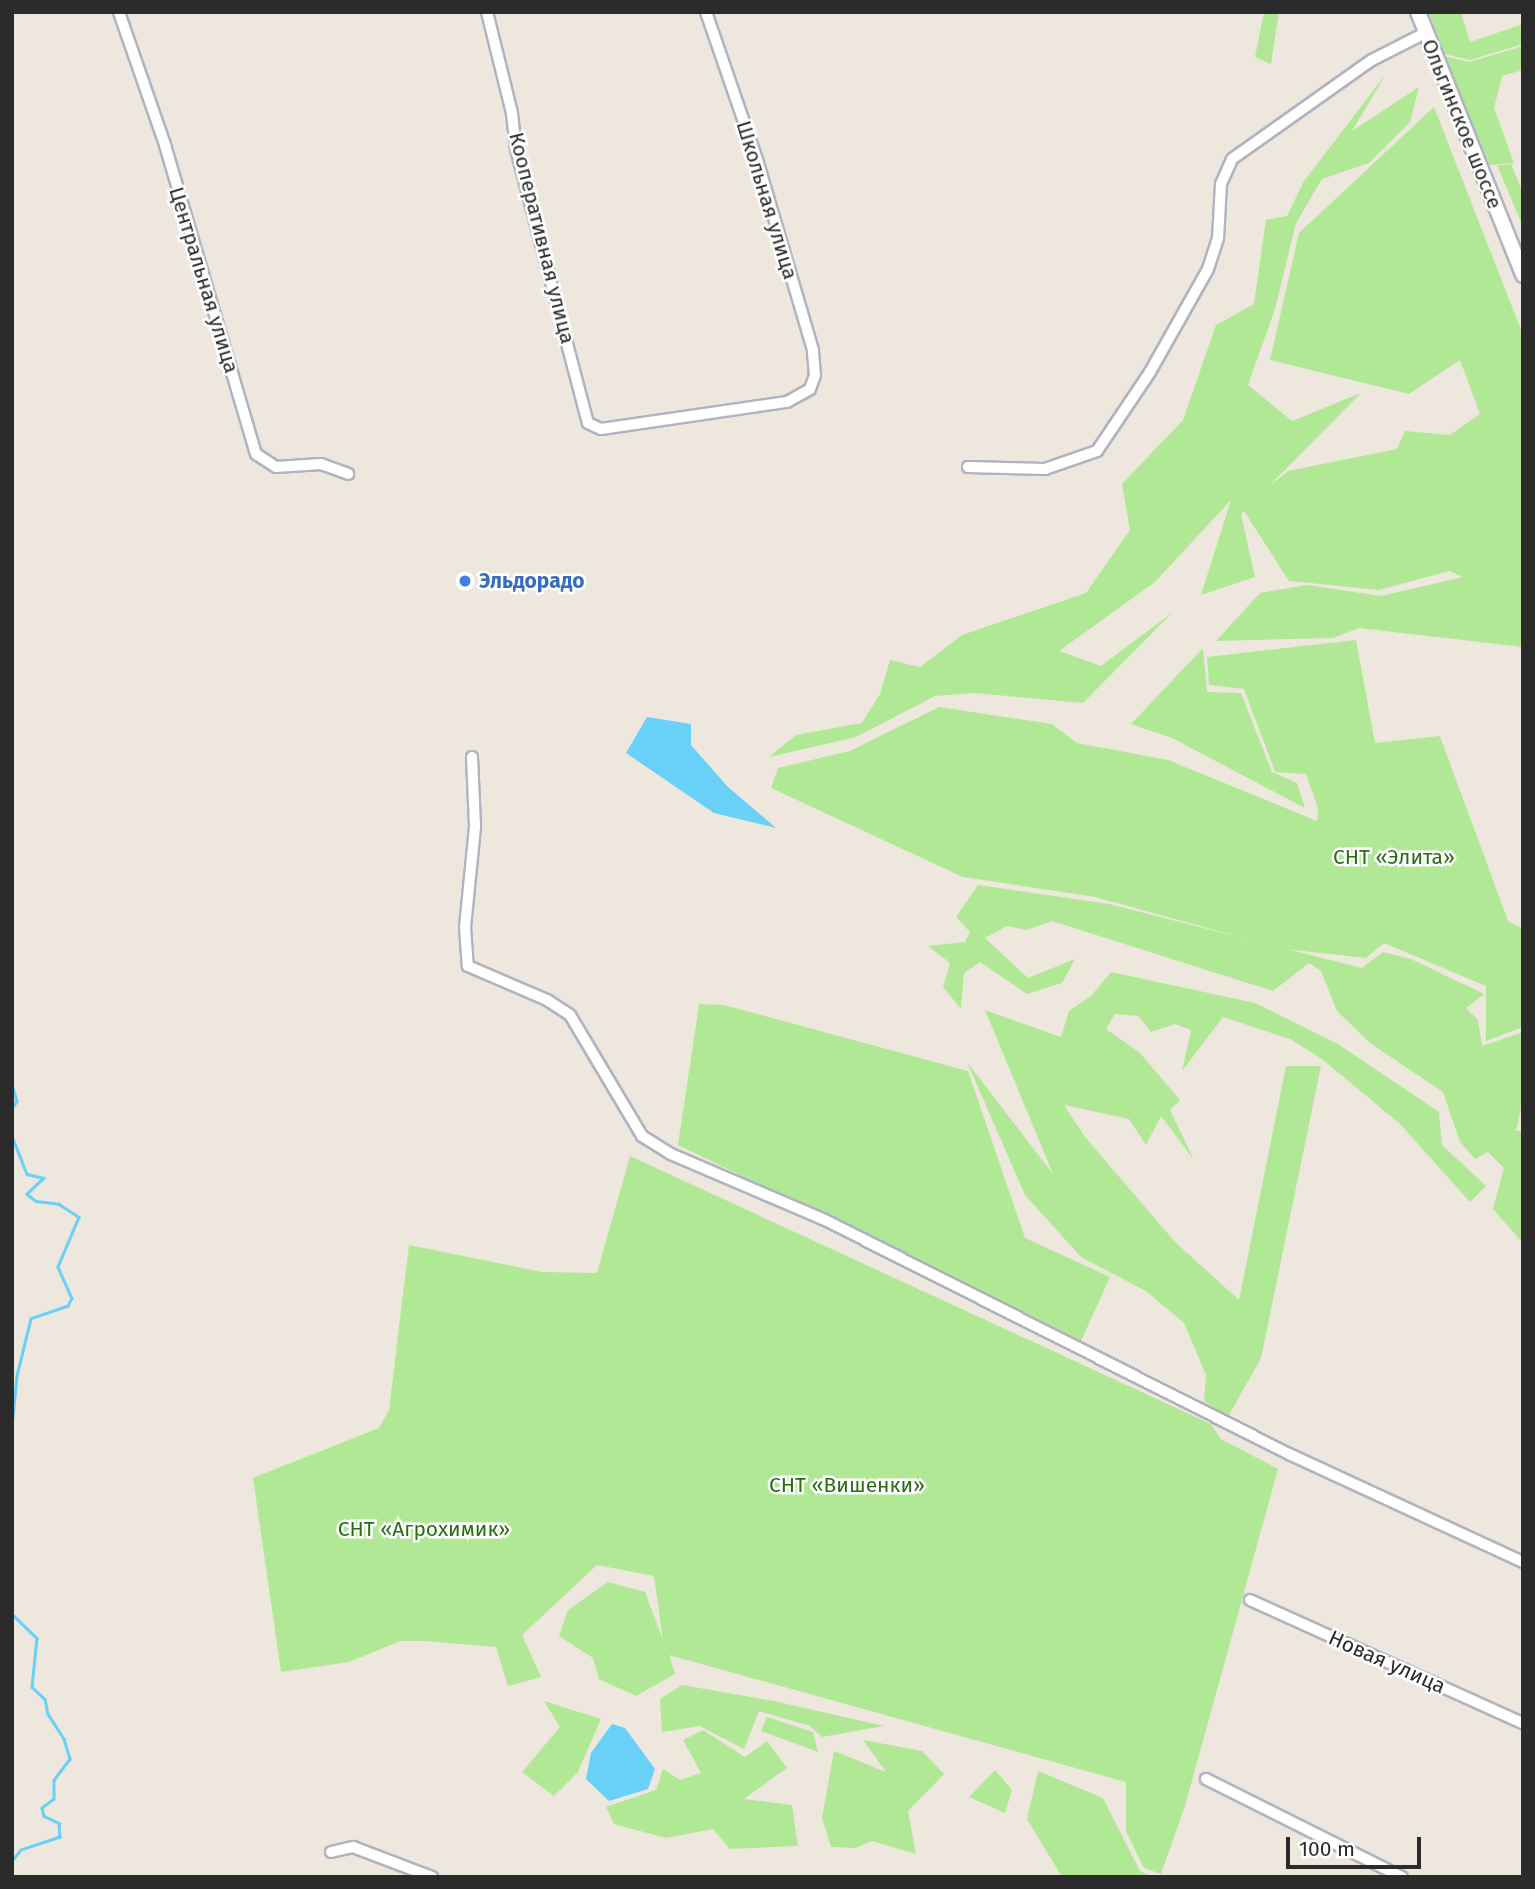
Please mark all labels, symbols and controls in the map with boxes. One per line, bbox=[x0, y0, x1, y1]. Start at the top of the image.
street label: Ольгинское шоссе bbox=[1416, 35, 1508, 213]
street label: Школьная улица bbox=[731, 118, 803, 282]
street label: Кооперативная улица bbox=[504, 130, 580, 346]
street label: Центральная улица bbox=[164, 184, 244, 376]
place label: Эльдорадо bbox=[479, 568, 585, 594]
marker: Эльдорадо bbox=[457, 573, 473, 589]
park label: СНТ «Элита» bbox=[1333, 844, 1455, 870]
park label: СНТ «Вишенки» bbox=[769, 1472, 925, 1498]
park label: СНТ «Агрохимик» bbox=[338, 1516, 510, 1542]
street label: Новая улица bbox=[1325, 1625, 1449, 1699]
scale bar bbox=[1290, 1822, 1425, 1866]
text: 100 m bbox=[1299, 1836, 1355, 1862]

